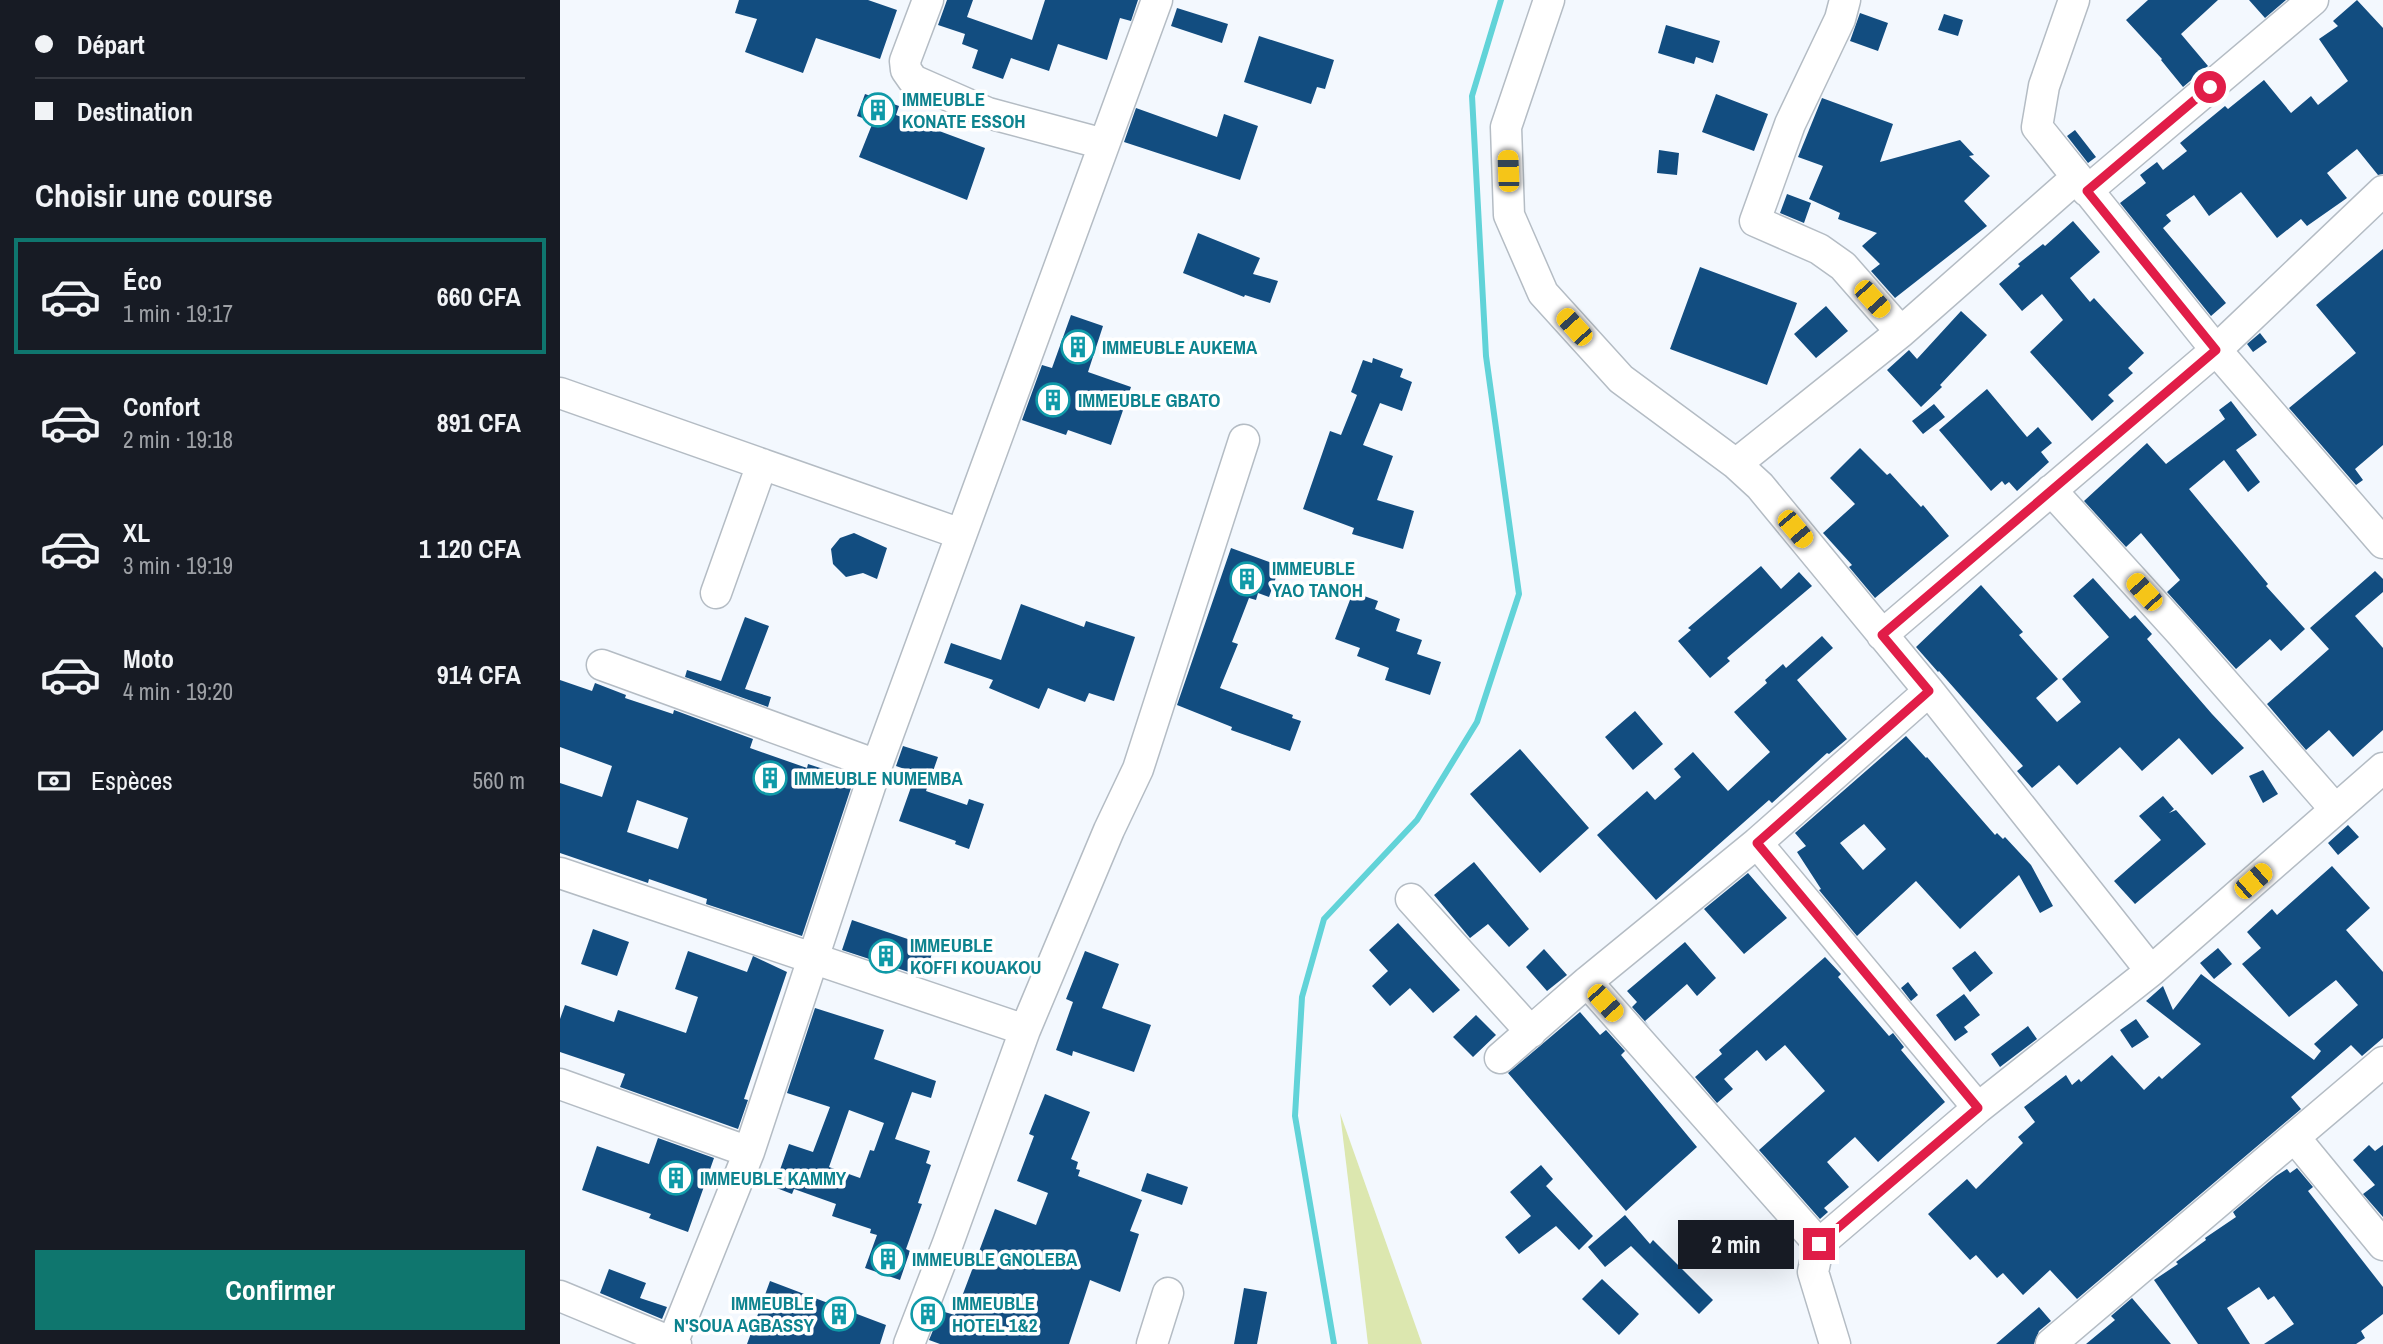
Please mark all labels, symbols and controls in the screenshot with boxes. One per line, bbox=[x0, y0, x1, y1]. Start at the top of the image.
text: Départ bbox=[77, 27, 145, 62]
route start bbox=[2194, 71, 2226, 103]
place label: IMMEUBLE KONATE ESSOH bbox=[902, 86, 1026, 134]
building icon: IMMEUBLE KONATE ESSOH bbox=[859, 91, 897, 129]
text: Destination bbox=[77, 94, 193, 129]
car bbox=[1497, 150, 1520, 192]
text: Choisir une course bbox=[35, 174, 273, 217]
text: Éco bbox=[123, 263, 162, 298]
icon: car bbox=[39, 265, 102, 328]
car bbox=[1851, 276, 1894, 322]
text: 660 CFA bbox=[437, 279, 521, 314]
text: 1 min · 19:17 bbox=[123, 298, 233, 329]
car bbox=[1553, 304, 1596, 350]
building icon: IMMEUBLE AUKEMA bbox=[1059, 328, 1097, 366]
place label: IMMEUBLE AUKEMA bbox=[1102, 334, 1258, 360]
building icon: IMMEUBLE GBATO bbox=[1034, 381, 1072, 419]
place label: IMMEUBLE GBATO bbox=[1078, 387, 1220, 413]
text: Confort bbox=[123, 389, 200, 424]
icon: car bbox=[39, 391, 102, 454]
text: 891 CFA bbox=[437, 405, 521, 440]
text: 2 min · 19:18 bbox=[123, 424, 233, 455]
car bbox=[1774, 506, 1817, 552]
text: XL bbox=[123, 515, 150, 550]
icon: car bbox=[39, 517, 102, 580]
text: 1 120 CFA bbox=[419, 531, 521, 566]
text: 3 min · 19:19 bbox=[123, 550, 233, 581]
place label: IMMEUBLE YAO TANOH bbox=[1272, 555, 1363, 603]
building icon: IMMEUBLE YAO TANOH bbox=[1228, 560, 1266, 598]
car bbox=[2123, 569, 2166, 615]
text: Moto bbox=[123, 641, 174, 676]
icon: car bbox=[39, 643, 102, 706]
text: 914 CFA bbox=[437, 657, 521, 692]
text: 4 min · 19:20 bbox=[123, 676, 233, 707]
building icon: IMMEUBLE NUMEMBA bbox=[751, 759, 789, 797]
icon: cash bbox=[35, 762, 73, 800]
text: Espèces bbox=[91, 763, 173, 798]
text: 560 m bbox=[473, 765, 525, 796]
place label: IMMEUBLE NUMEMBA bbox=[794, 765, 964, 791]
car bbox=[2231, 859, 2276, 903]
place label: IMMEUBLE KOFFI KOUAKOU bbox=[910, 932, 1042, 980]
building icon: IMMEUBLE KOFFI KOUAKOU bbox=[867, 937, 905, 975]
car bbox=[1584, 980, 1627, 1026]
building icon: IMMEUBLE KAMMY bbox=[657, 1159, 695, 1197]
place label: IMMEUBLE KAMMY bbox=[700, 1165, 847, 1191]
callout: 2 min bbox=[1679, 1220, 1794, 1268]
route end bbox=[1803, 1228, 1835, 1260]
text: 2 min bbox=[1711, 1229, 1761, 1260]
building icon: IMMEUBLE GNOLEBA bbox=[869, 1240, 907, 1278]
place label: IMMEUBLE GNOLEBA bbox=[912, 1246, 1078, 1272]
button: Confirmer bbox=[35, 1250, 525, 1330]
place label: IMMEUBLE N'SOUA AGBASSY bbox=[674, 1290, 815, 1338]
place label: IMMEUBLE HOTEL 1&2 bbox=[952, 1290, 1038, 1338]
building icon: IMMEUBLE N'SOUA AGBASSY bbox=[820, 1295, 858, 1333]
building icon: IMMEUBLE HOTEL 1&2 bbox=[909, 1295, 947, 1333]

